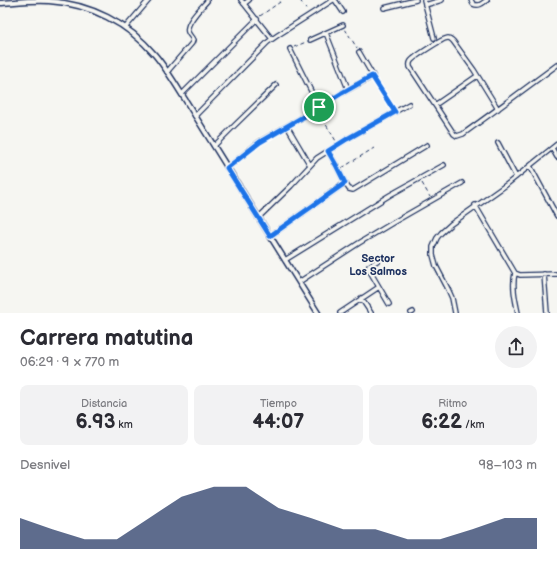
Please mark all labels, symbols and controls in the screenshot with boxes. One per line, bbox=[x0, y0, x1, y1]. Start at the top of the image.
pin bbox=[302, 90, 336, 124]
icon: arrive bbox=[308, 96, 330, 118]
district label: Sector Los Salmos bbox=[349, 252, 407, 278]
text: Carrera matutina bbox=[20, 325, 193, 352]
button: share bbox=[495, 326, 537, 368]
text: 06:29 · 9 × 770 m bbox=[20, 354, 119, 370]
text: Distancia bbox=[81, 397, 127, 410]
text: Tiempo bbox=[260, 397, 297, 410]
text: Ritmo bbox=[438, 397, 467, 410]
text: 6.93 bbox=[75, 410, 115, 434]
text: 44:07 bbox=[253, 410, 304, 434]
text: 6:22 bbox=[421, 410, 462, 434]
text: km bbox=[115, 418, 133, 431]
text: /km bbox=[462, 418, 484, 431]
text: Desnivel bbox=[20, 457, 70, 473]
text: 98–103 m bbox=[478, 457, 537, 473]

